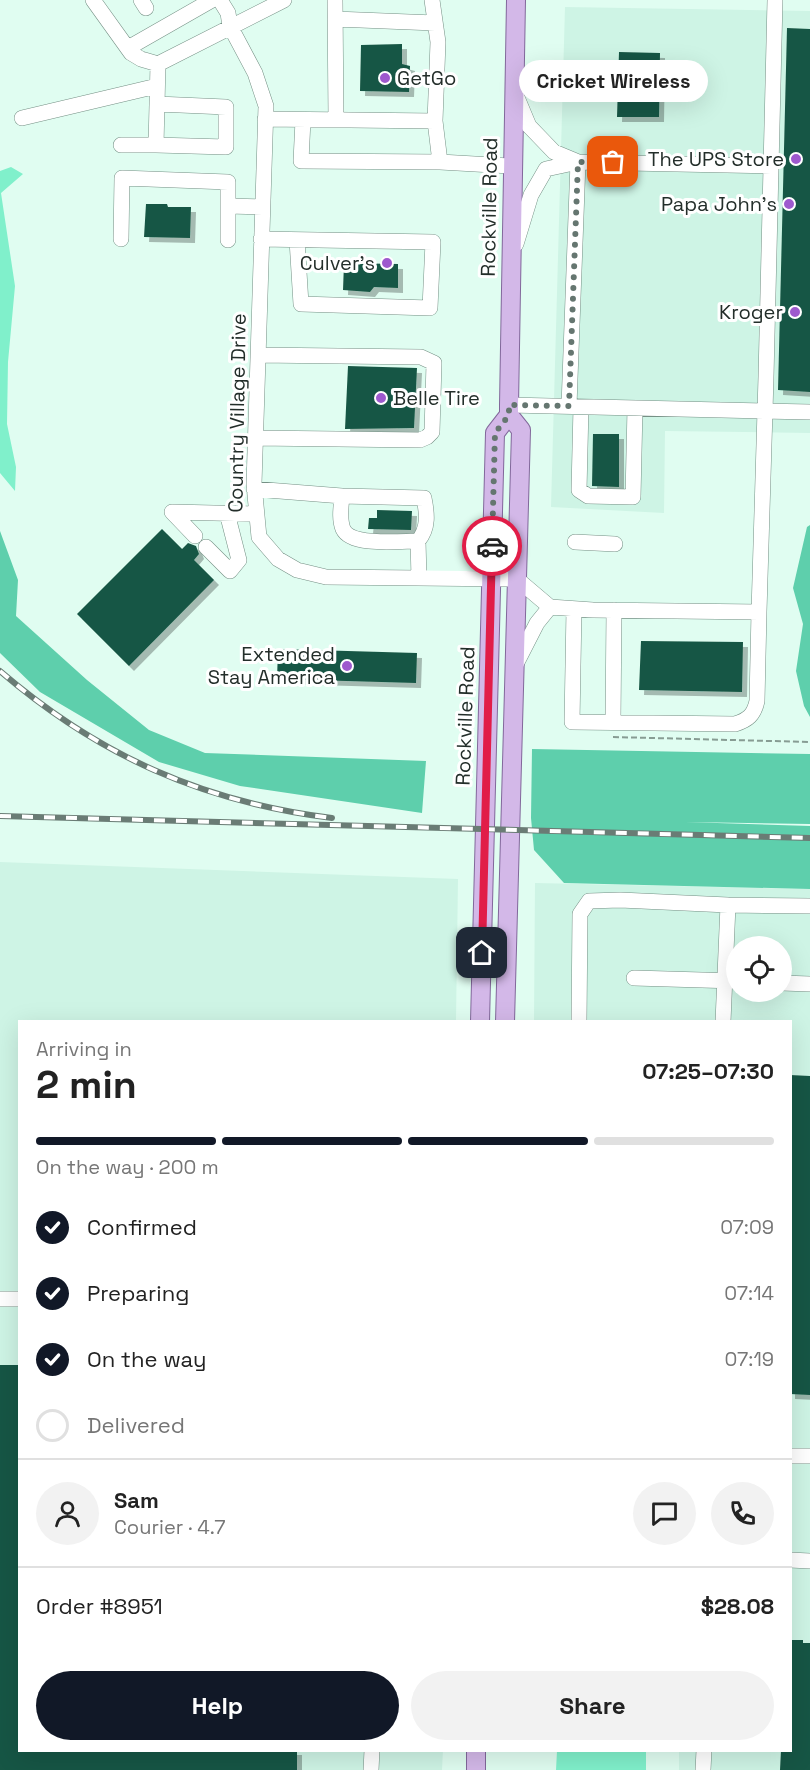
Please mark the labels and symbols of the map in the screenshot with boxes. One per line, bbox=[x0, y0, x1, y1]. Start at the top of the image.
callout: Cricket Wireless bbox=[518, 60, 708, 102]
place label: GetGo bbox=[397, 65, 456, 91]
marker: GetGo bbox=[378, 71, 392, 85]
pin bbox=[587, 136, 638, 187]
street label: Rockville Road bbox=[475, 137, 503, 277]
place label: The UPS Store bbox=[648, 146, 784, 172]
marker: The UPS Store bbox=[789, 152, 803, 166]
place label: Papa John's bbox=[661, 191, 777, 217]
marker: Papa John's bbox=[782, 197, 796, 211]
place label: Culver's bbox=[300, 250, 375, 276]
marker: Culver's bbox=[380, 256, 394, 270]
place label: Kroger bbox=[719, 299, 783, 325]
marker: Kroger bbox=[788, 305, 802, 319]
street label: Country Village Drive bbox=[222, 313, 252, 513]
place label: Belle Tire bbox=[393, 385, 480, 411]
marker: Belle Tire bbox=[374, 391, 388, 405]
courier bbox=[462, 516, 522, 576]
place label: Extended Stay America bbox=[208, 641, 335, 690]
street label: Rockville Road bbox=[450, 646, 480, 786]
marker: Extended Stay America bbox=[340, 659, 354, 673]
pin bbox=[456, 927, 507, 978]

